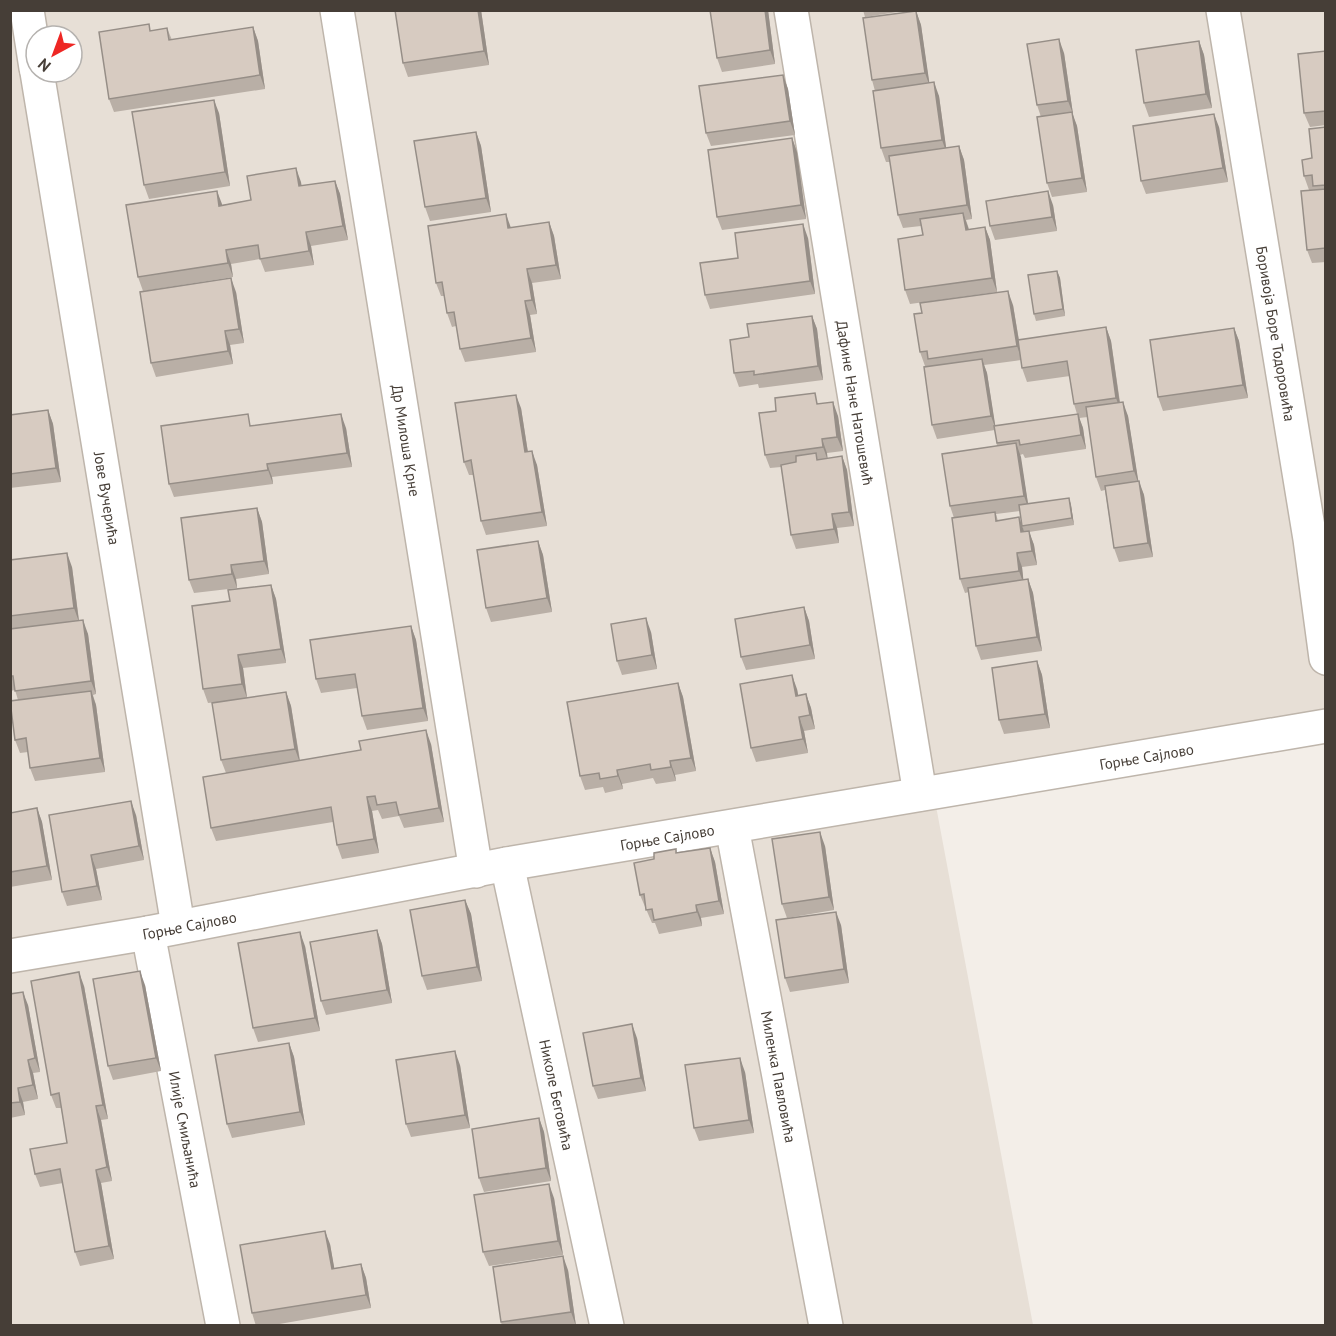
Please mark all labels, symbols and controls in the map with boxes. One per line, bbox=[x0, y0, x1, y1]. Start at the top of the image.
north arrow bbox=[24, 24, 84, 84]
text: N bbox=[34, 54, 55, 76]
street label: Боривоја Боре Тодоровића bbox=[1252, 245, 1300, 423]
street label: Дафине Нане Натошевић bbox=[833, 319, 879, 487]
street label: Др Милоша Крне bbox=[388, 383, 425, 498]
street label: Јове Вучерића bbox=[90, 449, 124, 546]
street label: Горње Сајлово bbox=[1098, 739, 1195, 774]
street label: Горње Сајлово bbox=[619, 820, 716, 854]
street label: Горње Сајлово bbox=[141, 907, 238, 943]
street label: Миленка Павловића bbox=[757, 1009, 801, 1144]
street label: Николе Беговића bbox=[536, 1037, 578, 1152]
street label: Илије Смиљанића bbox=[165, 1069, 206, 1189]

